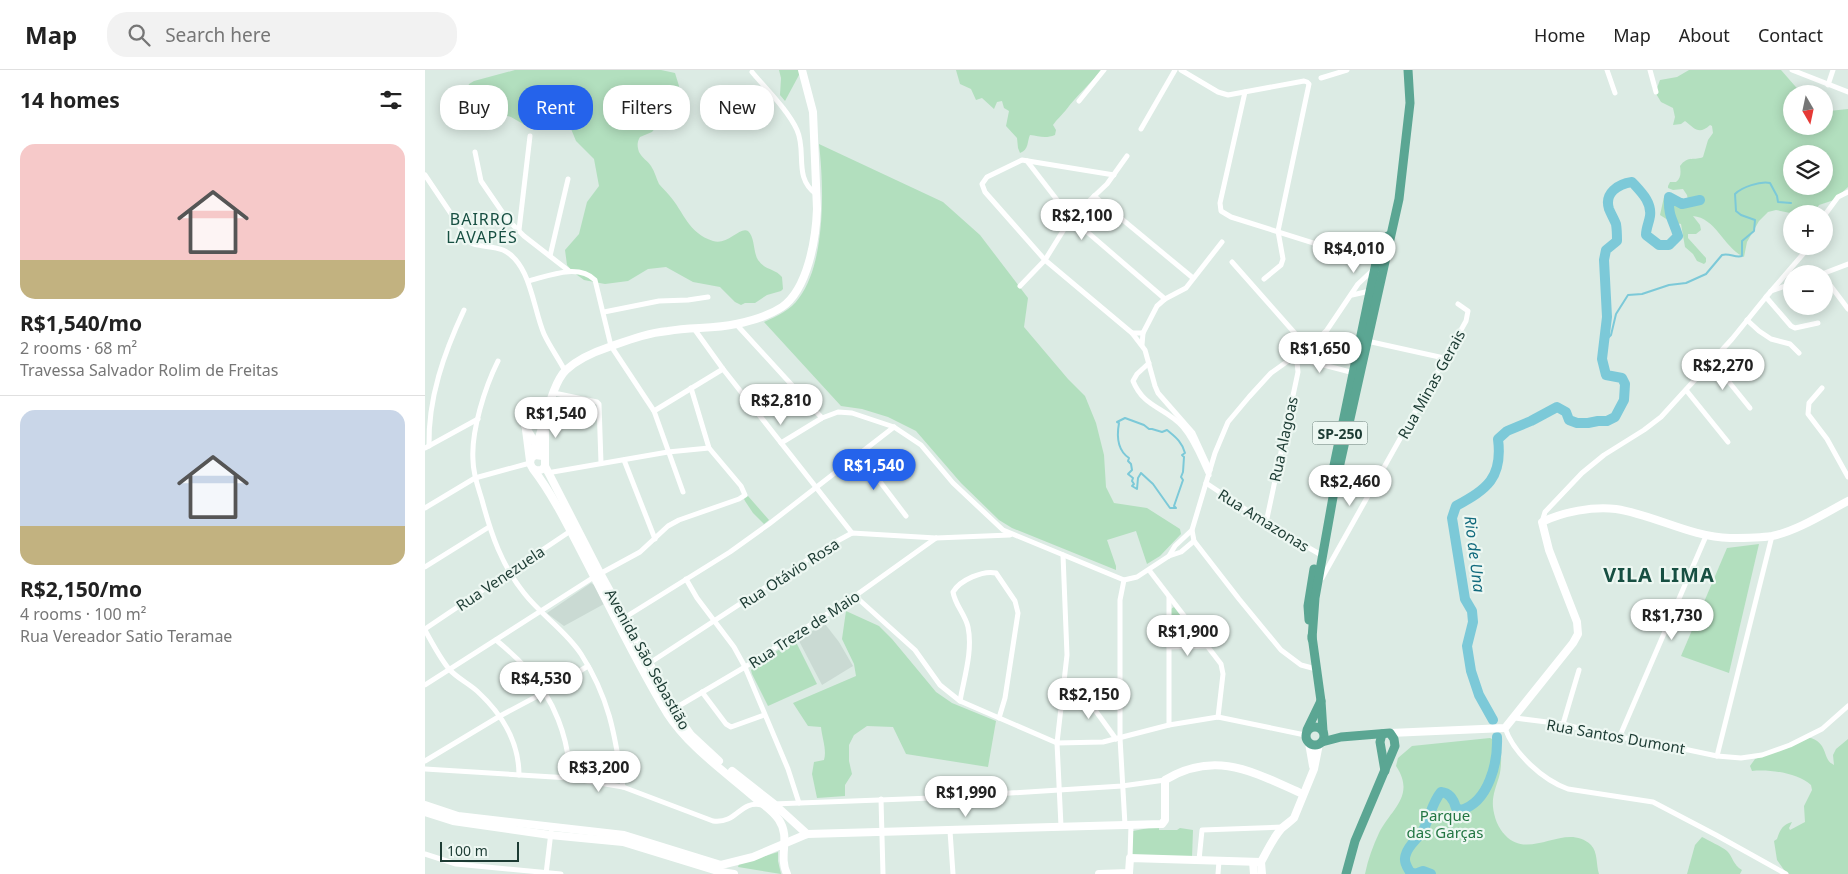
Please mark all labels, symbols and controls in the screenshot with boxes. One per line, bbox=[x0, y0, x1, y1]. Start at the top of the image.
search box bbox=[107, 12, 457, 57]
text: Map bbox=[25, 18, 77, 51]
icon: search bbox=[125, 21, 153, 49]
text: Search here bbox=[165, 22, 271, 48]
text: Home bbox=[1534, 23, 1585, 47]
text: Map bbox=[1613, 23, 1651, 47]
text: About bbox=[1679, 23, 1730, 47]
text: Contact bbox=[1758, 23, 1823, 47]
chip: Buy bbox=[440, 85, 508, 130]
chip: Rent bbox=[518, 85, 593, 130]
chip: Filters bbox=[603, 85, 690, 130]
chip: New bbox=[700, 85, 774, 130]
north arrow bbox=[1783, 85, 1833, 135]
map controls bbox=[1783, 85, 1833, 315]
text: 14 homes bbox=[20, 86, 120, 114]
icon: filters bbox=[377, 86, 405, 114]
button: layers bbox=[1783, 145, 1833, 195]
icon: home bbox=[168, 177, 258, 267]
pin: R$2,100 bbox=[1036, 198, 1128, 241]
text: R$2,100 bbox=[1052, 204, 1112, 226]
button: + bbox=[1783, 205, 1833, 255]
district label: BAIRRO LAVAPÉS bbox=[446, 208, 518, 248]
pin: R$4,010 bbox=[1308, 232, 1400, 274]
text: R$4,010 bbox=[1324, 237, 1384, 259]
button: − bbox=[1783, 265, 1833, 315]
text: R$1,540/mo bbox=[20, 309, 142, 337]
street label: Rua Minas Gerais bbox=[1393, 326, 1469, 442]
pin: R$1,650 bbox=[1274, 332, 1366, 374]
text: 2 rooms · 68 m² bbox=[20, 337, 137, 359]
text: R$1,650 bbox=[1290, 337, 1350, 359]
pin: R$2,270 bbox=[1677, 348, 1769, 391]
text: R$2,270 bbox=[1693, 354, 1753, 376]
text: Travessa Salvador Rolim de Freitas bbox=[20, 359, 278, 381]
pin: R$2,810 bbox=[735, 384, 827, 426]
text: R$2,810 bbox=[751, 389, 811, 411]
street label: Rua Alagoas bbox=[1264, 395, 1302, 483]
pin: R$1,540 bbox=[510, 396, 602, 439]
text: R$1,540 bbox=[526, 402, 586, 424]
road number: SP-250 bbox=[1313, 422, 1367, 444]
icon: home bbox=[168, 442, 258, 532]
pin: R$1,540 bbox=[828, 448, 920, 491]
text: R$1,540 bbox=[844, 454, 904, 476]
pin: R$2,460 bbox=[1304, 464, 1396, 507]
text: R$2,460 bbox=[1320, 470, 1380, 492]
street label: Rua Amazonas bbox=[1215, 484, 1313, 556]
water label: Rio de Una bbox=[1459, 514, 1491, 594]
street label: Rua Otávio Rosa bbox=[735, 533, 843, 613]
street label: Rua Venezuela bbox=[452, 541, 548, 615]
district label: VILA LIMA bbox=[1603, 561, 1715, 588]
text: R$2,150/mo bbox=[20, 575, 142, 603]
street label: Avenida São Sebastião bbox=[601, 585, 695, 733]
street label: Rua Treze de Maio bbox=[745, 586, 863, 672]
pin: R$1,730 bbox=[1626, 598, 1718, 641]
text: 4 rooms · 100 m² bbox=[20, 603, 146, 625]
text: R$1,730 bbox=[1642, 604, 1702, 626]
pin: R$1,900 bbox=[1142, 614, 1234, 657]
text: R$1,900 bbox=[1158, 620, 1218, 642]
text: Rua Vereador Satio Teramae bbox=[20, 625, 232, 647]
pin: R$4,530 bbox=[495, 662, 587, 704]
text: R$4,530 bbox=[511, 667, 571, 689]
pin: R$2,150 bbox=[1043, 678, 1135, 720]
text: R$2,150 bbox=[1059, 683, 1119, 705]
street label: Rua Santos Dumont bbox=[1545, 714, 1687, 758]
pin: R$3,200 bbox=[553, 750, 645, 793]
text: R$3,200 bbox=[569, 756, 629, 778]
pin: R$1,990 bbox=[920, 776, 1012, 818]
text: R$1,990 bbox=[936, 781, 996, 803]
park label: Parque das Garças bbox=[1407, 805, 1483, 842]
scale bar bbox=[440, 839, 519, 862]
text: 100 m bbox=[447, 841, 488, 860]

